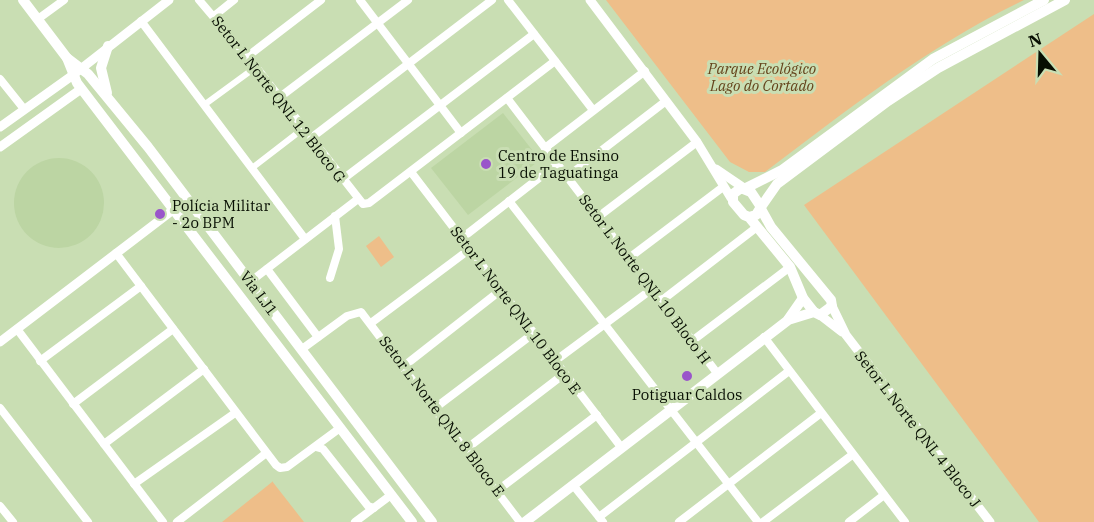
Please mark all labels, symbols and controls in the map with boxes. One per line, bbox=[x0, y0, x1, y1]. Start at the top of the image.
street label: Setor L Norte QNL 12 Bloco G bbox=[208, 12, 350, 186]
north arrow bbox=[1010, 24, 1070, 84]
text: N bbox=[1026, 28, 1044, 51]
park label: Parque Ecológico Lago do Cortado bbox=[707, 59, 816, 95]
place label: Centro de Ensino 19 de Taguatinga bbox=[498, 146, 619, 182]
marker: Centro de Ensino 19 de Taguatinga bbox=[479, 157, 493, 171]
street label: Setor L Norte QNL 10 Bloco H bbox=[575, 190, 715, 368]
place label: Polícia Militar - 2o BPM bbox=[172, 196, 270, 232]
marker: Polícia Militar - 2o BPM bbox=[153, 207, 167, 221]
street label: Setor L Norte QNL 10 Bloco E bbox=[447, 222, 585, 398]
street label: Via LJ1 bbox=[236, 267, 282, 319]
street label: Setor L Norte QNL 8 Bloco E bbox=[375, 332, 509, 500]
street label: Setor L Norte QNL 4 Bloco J bbox=[851, 347, 985, 511]
marker: Potiguar Caldos bbox=[680, 369, 694, 383]
place label: Potiguar Caldos bbox=[632, 385, 742, 404]

